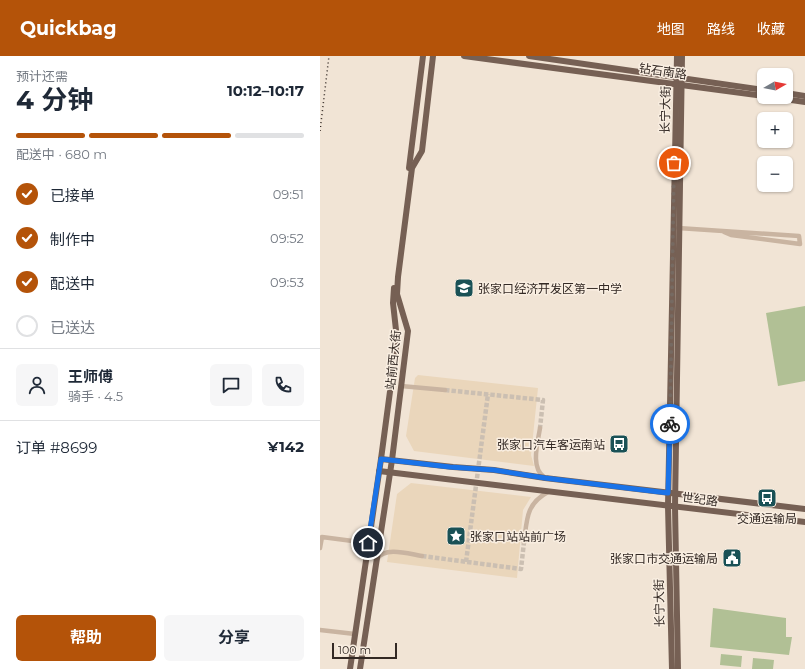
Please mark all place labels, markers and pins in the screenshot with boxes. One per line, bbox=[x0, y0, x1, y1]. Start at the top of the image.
pin bbox=[657, 146, 691, 180]
school or university icon: 张家口经济开发区第一中学 bbox=[453, 277, 475, 299]
place label: 张家口经济开发区第一中学 bbox=[478, 281, 622, 296]
bus stop icon: 张家口汽车客运南站 bbox=[608, 433, 630, 455]
place label: 张家口汽车客运南站 bbox=[497, 437, 605, 452]
bus stop icon: 交通运输局 bbox=[756, 487, 778, 509]
place label: 交通运输局 bbox=[737, 511, 797, 526]
place icon: 张家口站站前广场 bbox=[445, 525, 467, 547]
pin bbox=[351, 526, 385, 560]
place label: 张家口站站前广场 bbox=[470, 529, 566, 544]
public building icon: 张家口市交通运输局 bbox=[721, 547, 743, 569]
place label: 张家口市交通运输局 bbox=[610, 551, 718, 566]

